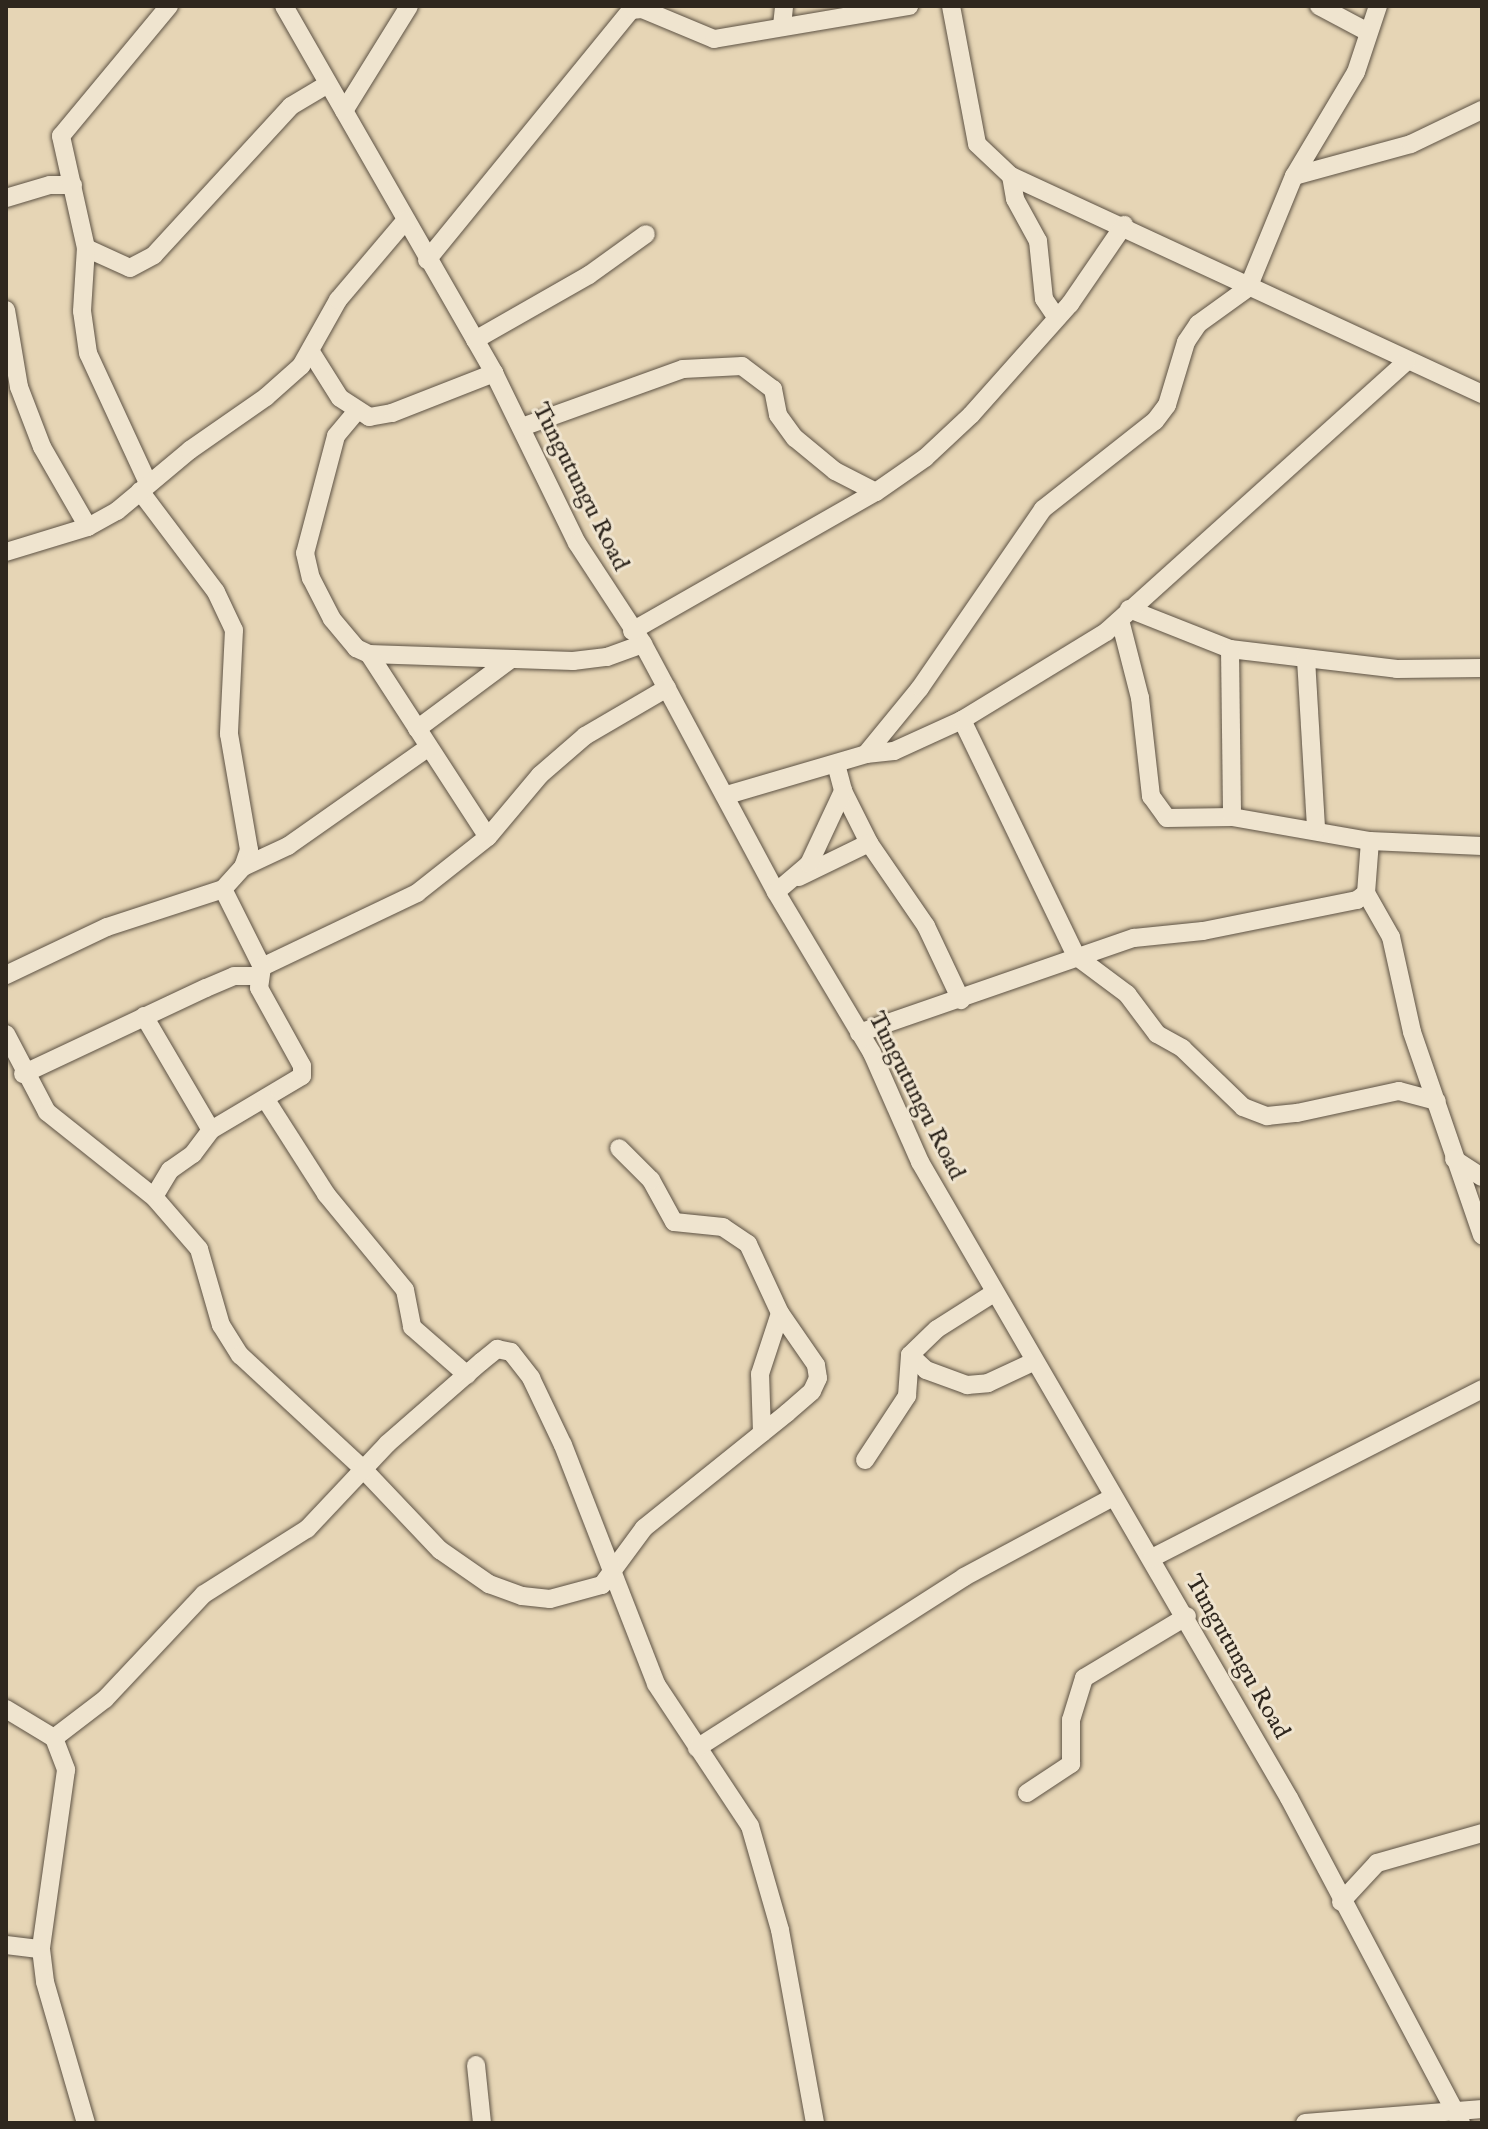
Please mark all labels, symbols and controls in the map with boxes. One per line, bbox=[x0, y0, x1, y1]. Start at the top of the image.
street label: Tungutungu Road bbox=[525, 398, 635, 576]
street label: Tungutungu Road bbox=[861, 1007, 971, 1185]
street label: Tungutungu Road bbox=[1178, 1570, 1296, 1744]

